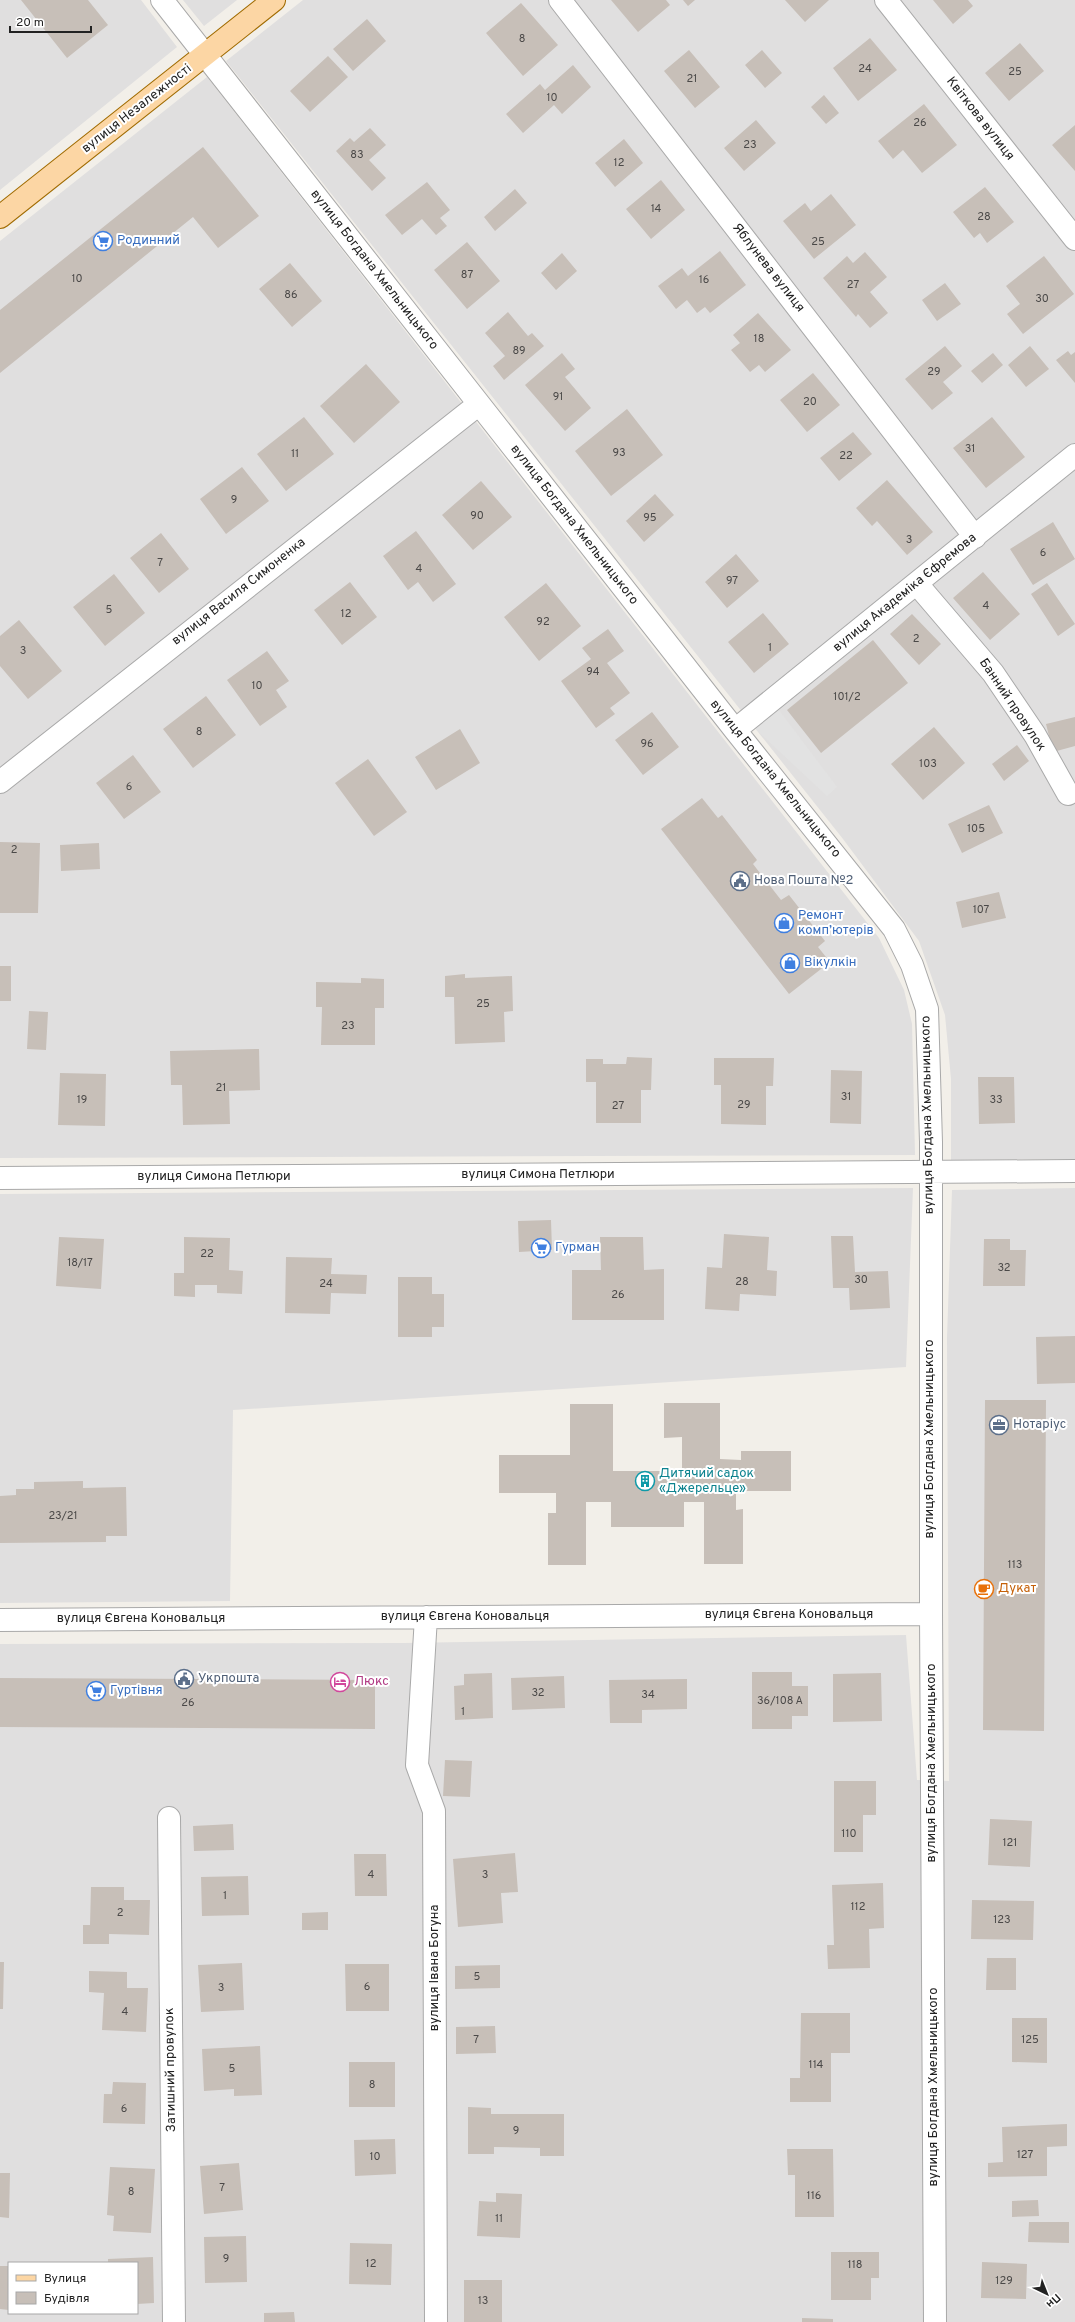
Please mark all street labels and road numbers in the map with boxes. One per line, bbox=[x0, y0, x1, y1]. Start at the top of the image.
street label: вулиця Незалежності bbox=[79, 61, 195, 157]
street label: Квіткова вулиця bbox=[942, 74, 1018, 164]
street label: вулиця Богдана Хмельницького bbox=[306, 187, 442, 353]
street label: Яблунева вулиця bbox=[728, 220, 808, 316]
street label: вулиця Богдана Хмельницького bbox=[506, 442, 642, 608]
street label: вулиця Академіка Єфремова bbox=[830, 530, 980, 656]
street label: вулиця Василя Симоненка bbox=[169, 535, 309, 649]
street label: Банний провулок bbox=[975, 656, 1049, 754]
street label: вулиця Богдана Хмельницького bbox=[706, 697, 844, 861]
street label: вулиця Богдана Хмельницького bbox=[918, 1015, 938, 1215]
street label: вулиця Симона Петлюри bbox=[461, 1167, 615, 1183]
street label: вулиця Симона Петлюри bbox=[137, 1169, 291, 1185]
street label: вулиця Богдана Хмельницького bbox=[922, 1340, 938, 1538]
street label: вулиця Євгена Коновальця bbox=[705, 1607, 873, 1623]
street label: вулиця Євгена Коновальця bbox=[381, 1609, 549, 1625]
street label: вулиця Євгена Коновальця bbox=[57, 1611, 225, 1627]
street label: вулиця Богдана Хмельницького bbox=[924, 1664, 940, 1862]
street label: вулиця Івана Богуна bbox=[427, 1905, 443, 2031]
street label: вулиця Богдана Хмельницького bbox=[926, 1988, 942, 2186]
street label: Затишний провулок bbox=[162, 2008, 180, 2132]

